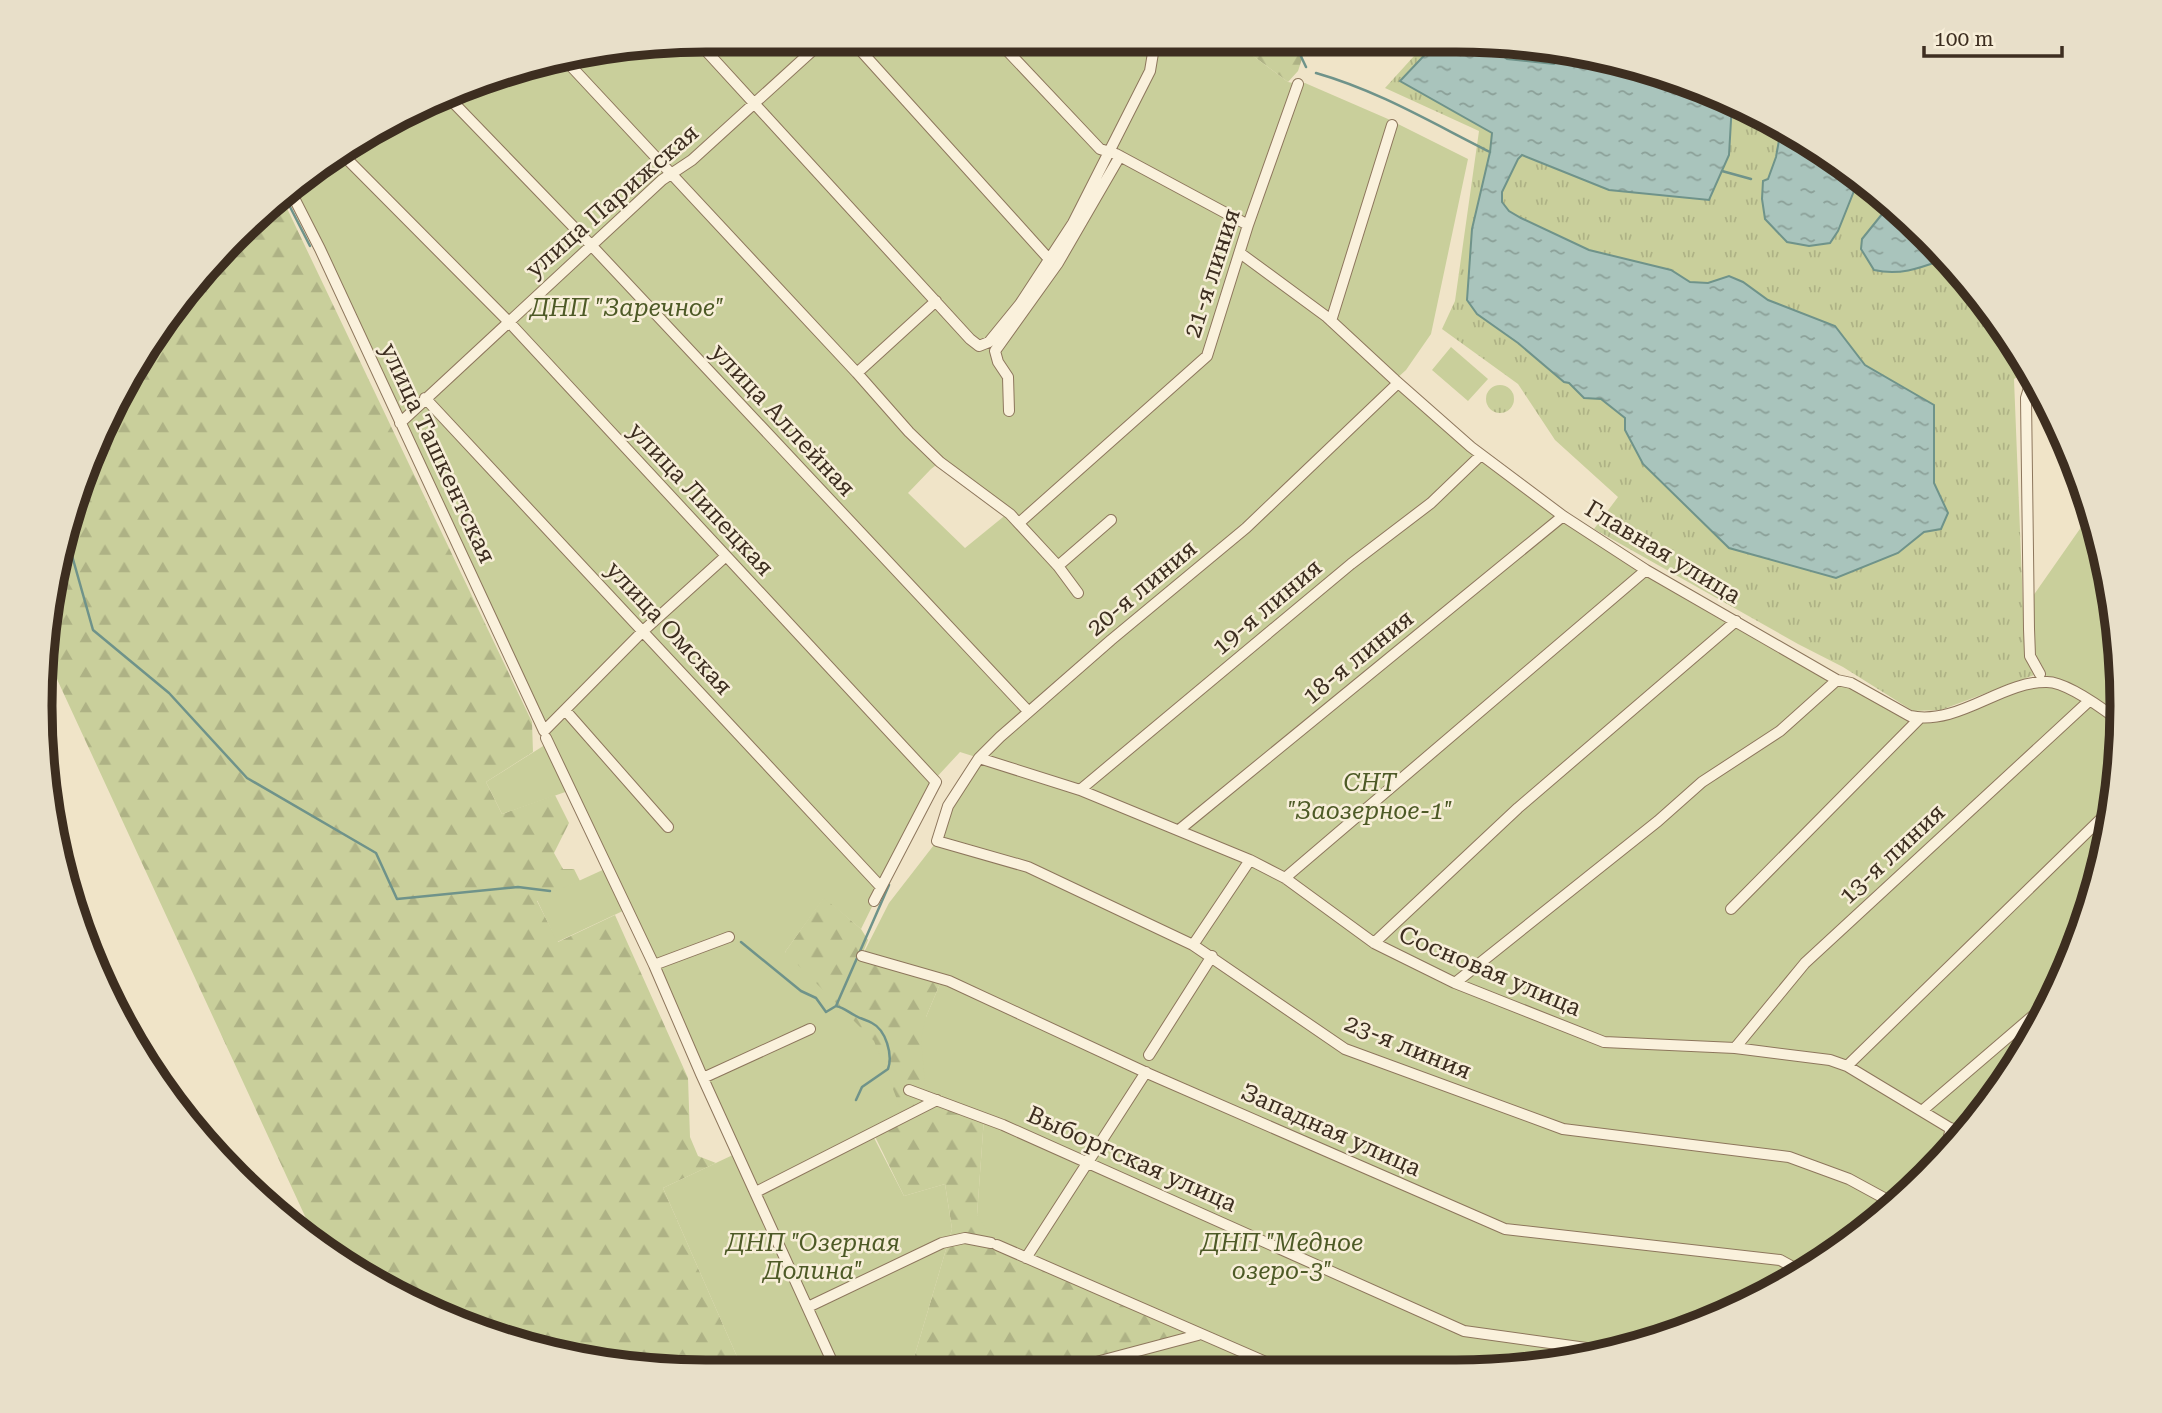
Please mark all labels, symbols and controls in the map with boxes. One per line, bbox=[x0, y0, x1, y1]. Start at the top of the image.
scale bar bbox=[1924, 14, 2062, 58]
text: 100 m bbox=[1934, 27, 1994, 51]
street label: улица Парижская bbox=[520, 118, 704, 284]
street label: 21-я линия bbox=[1178, 205, 1246, 341]
park label: ДНП "Заречное" bbox=[528, 294, 724, 322]
street label: улица Ташкентская bbox=[375, 338, 501, 568]
street label: улица Аллейная bbox=[705, 338, 861, 502]
street label: улица Липецкая bbox=[623, 416, 779, 582]
street label: Главная улица bbox=[1580, 494, 1746, 610]
street label: 20-я линия bbox=[1082, 534, 1202, 642]
street label: 19-я линия bbox=[1207, 553, 1327, 661]
street label: улица Омская bbox=[600, 555, 738, 701]
street label: 18-я линия bbox=[1297, 604, 1419, 710]
park label: СНТ "Заозерное-1" bbox=[1287, 769, 1453, 825]
street label: 13-я линия bbox=[1833, 798, 1951, 910]
street label: Сосновая улица bbox=[1395, 920, 1585, 1022]
street label: 23-я линия bbox=[1341, 1009, 1475, 1085]
street label: Западная улица bbox=[1237, 1078, 1425, 1182]
street label: Выборгская улица bbox=[1023, 1100, 1241, 1218]
park label: ДНП "Озерная Долина" bbox=[724, 1229, 900, 1285]
park label: ДНП "Медное озеро-3" bbox=[1199, 1229, 1363, 1285]

